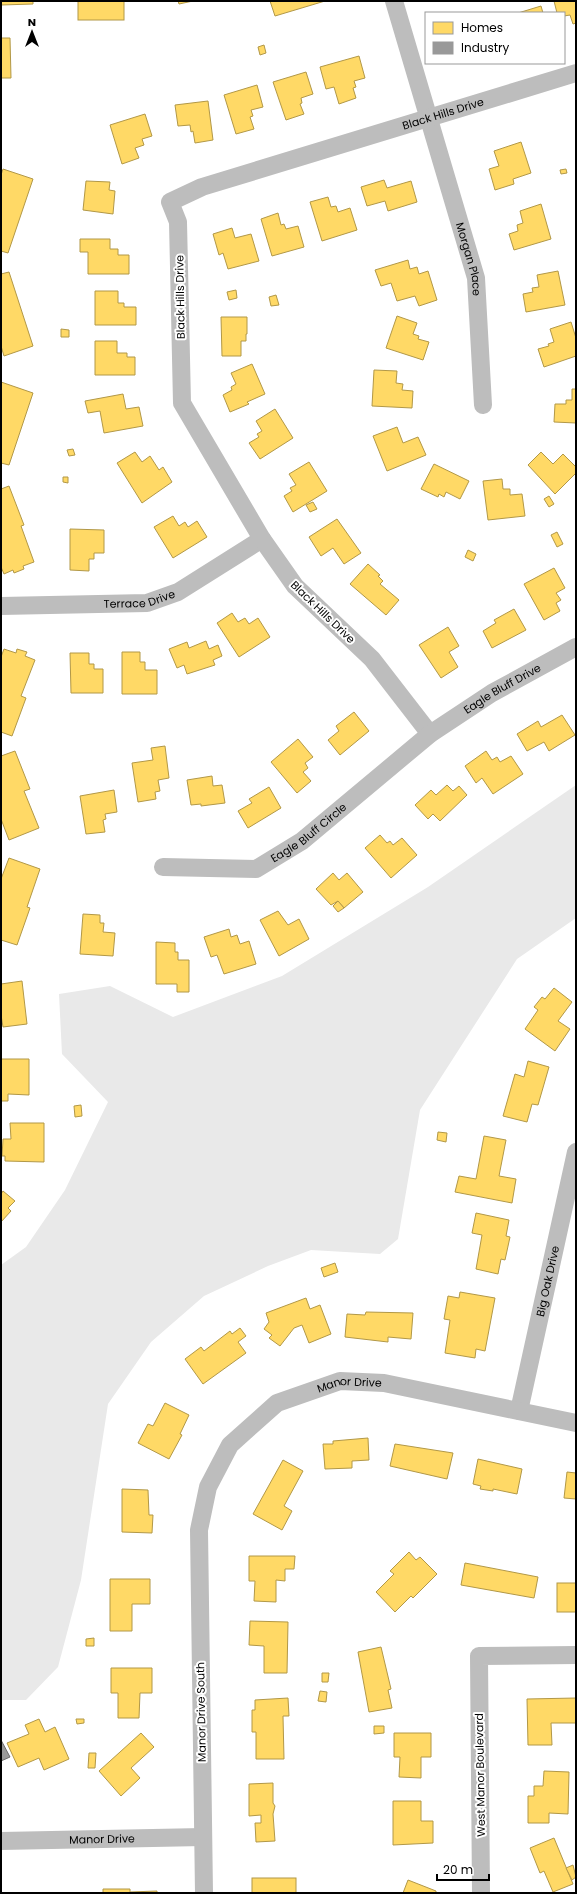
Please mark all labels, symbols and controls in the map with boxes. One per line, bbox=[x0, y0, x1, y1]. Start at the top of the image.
north arrow bbox=[12, 12, 52, 52]
legend bbox=[425, 12, 565, 64]
text: N bbox=[28, 14, 36, 30]
text: Homes bbox=[461, 19, 503, 36]
text: Industry bbox=[461, 39, 510, 56]
street label: Black Hills Drive bbox=[400, 94, 486, 133]
street label: Morgan Place bbox=[452, 220, 485, 296]
street label: Black Hills Drive bbox=[171, 255, 189, 339]
street label: Black Hills Drive bbox=[287, 577, 359, 647]
street label: Terrace Drive bbox=[104, 586, 177, 612]
street label: Eagle Bluff Drive bbox=[460, 660, 544, 718]
street label: Eagle Bluff Circle bbox=[268, 799, 350, 866]
street label: Big Oak Drive bbox=[532, 1244, 563, 1318]
street label: Manor Drive bbox=[315, 1373, 382, 1396]
street label: Manor Drive South bbox=[192, 1662, 210, 1762]
street label: West Manor Boulevard bbox=[471, 1713, 489, 1837]
street label: Manor Drive bbox=[69, 1830, 135, 1848]
scale bar bbox=[437, 1856, 489, 1882]
text: 20 m bbox=[443, 1861, 473, 1878]

